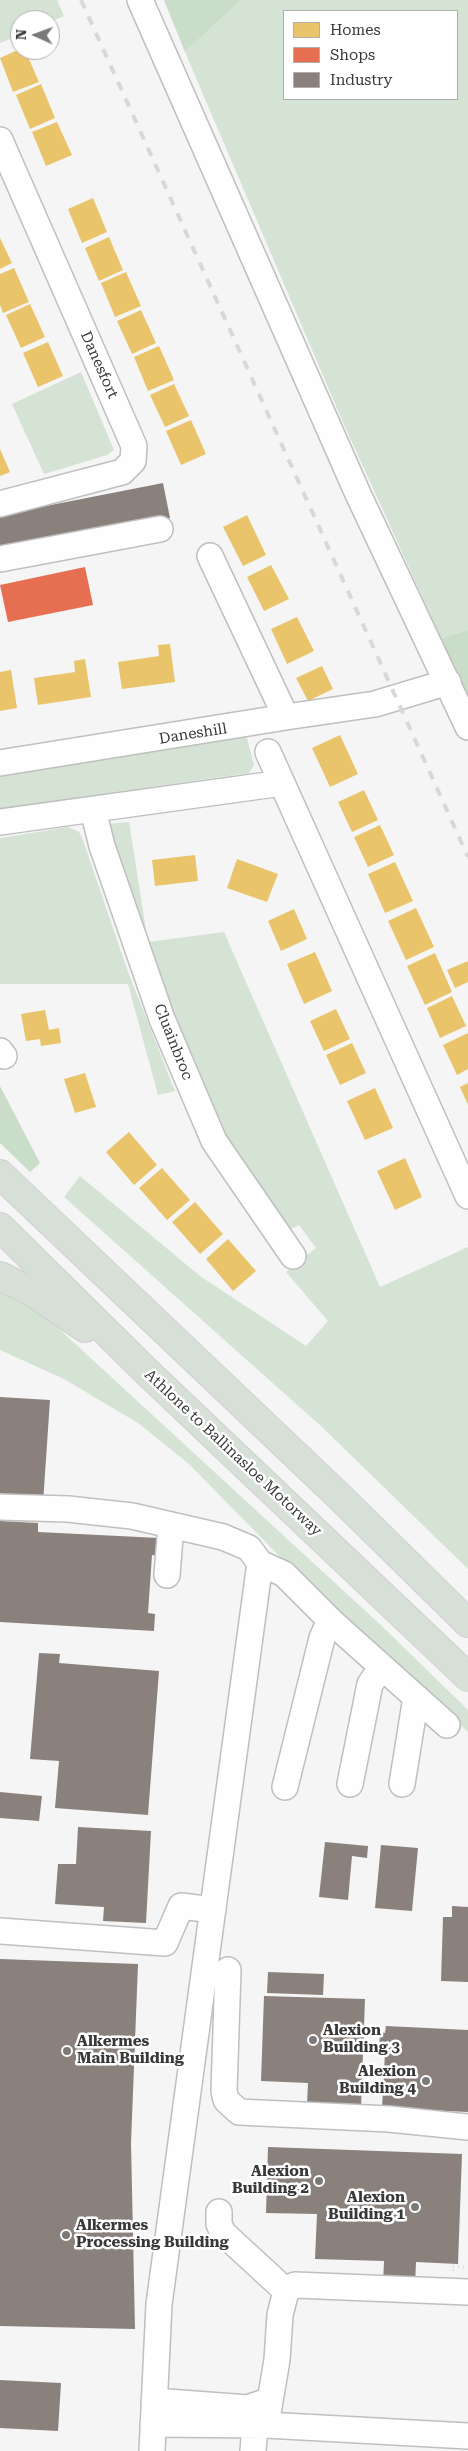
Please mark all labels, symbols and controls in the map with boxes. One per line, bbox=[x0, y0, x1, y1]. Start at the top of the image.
north arrow bbox=[10, 10, 60, 60]
legend bbox=[283, 10, 458, 100]
text: Homes bbox=[330, 21, 381, 39]
text: N bbox=[13, 29, 29, 40]
text: Shops bbox=[330, 46, 375, 64]
text: Industry bbox=[330, 71, 392, 89]
street label: Danesfort bbox=[76, 329, 122, 401]
street label: Daneshill bbox=[158, 720, 228, 748]
street label: Cluainbroc bbox=[150, 1001, 196, 1083]
street label: Athlone to Ballinasloe Motorway bbox=[141, 1366, 325, 1540]
place label: Alexion Building 3 bbox=[323, 2022, 400, 2057]
place label: Alkermes Main Building bbox=[77, 2033, 184, 2068]
marker: Alexion Building 3 bbox=[307, 2034, 319, 2046]
marker: Alkermes Main Building bbox=[61, 2045, 73, 2057]
place label: Alexion Building 4 bbox=[339, 2063, 416, 2098]
marker: Alexion Building 4 bbox=[420, 2075, 432, 2087]
place label: Alexion Building 2 bbox=[232, 2163, 309, 2198]
marker: Alexion Building 2 bbox=[313, 2175, 325, 2187]
place label: Alexion Building 1 bbox=[328, 2189, 405, 2224]
marker: Alexion Building 1 bbox=[409, 2201, 421, 2213]
place label: Alkermes Processing Building bbox=[76, 2217, 229, 2252]
marker: Alkermes Processing Building bbox=[60, 2229, 72, 2241]

